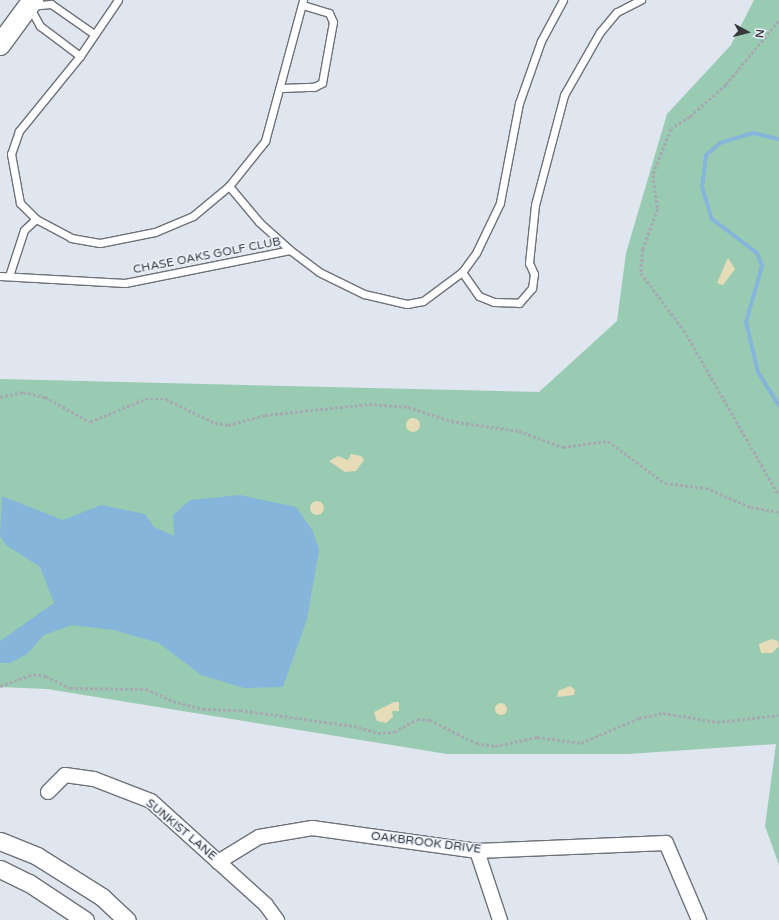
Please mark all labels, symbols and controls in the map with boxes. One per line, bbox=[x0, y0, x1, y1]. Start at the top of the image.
north arrow bbox=[727, 12, 767, 52]
text: N bbox=[752, 28, 766, 39]
street label: CHASE OAKS GOLF CLUB bbox=[132, 235, 282, 277]
street label: SUNKIST LANE bbox=[143, 796, 219, 864]
street label: OAKBROOK DRIVE bbox=[370, 829, 482, 857]

